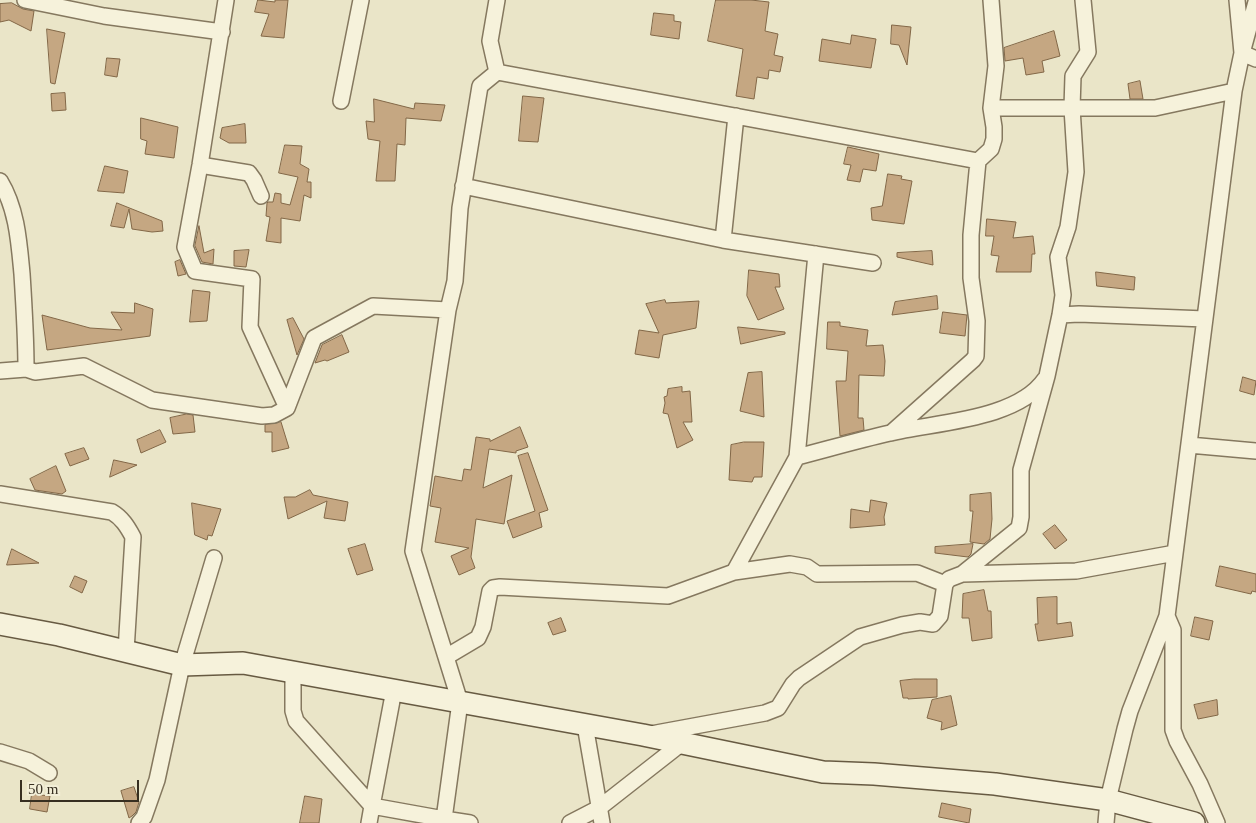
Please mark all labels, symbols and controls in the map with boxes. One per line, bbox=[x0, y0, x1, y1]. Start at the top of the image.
scale bar bbox=[22, 770, 141, 802]
text: 50 m bbox=[28, 781, 58, 797]

